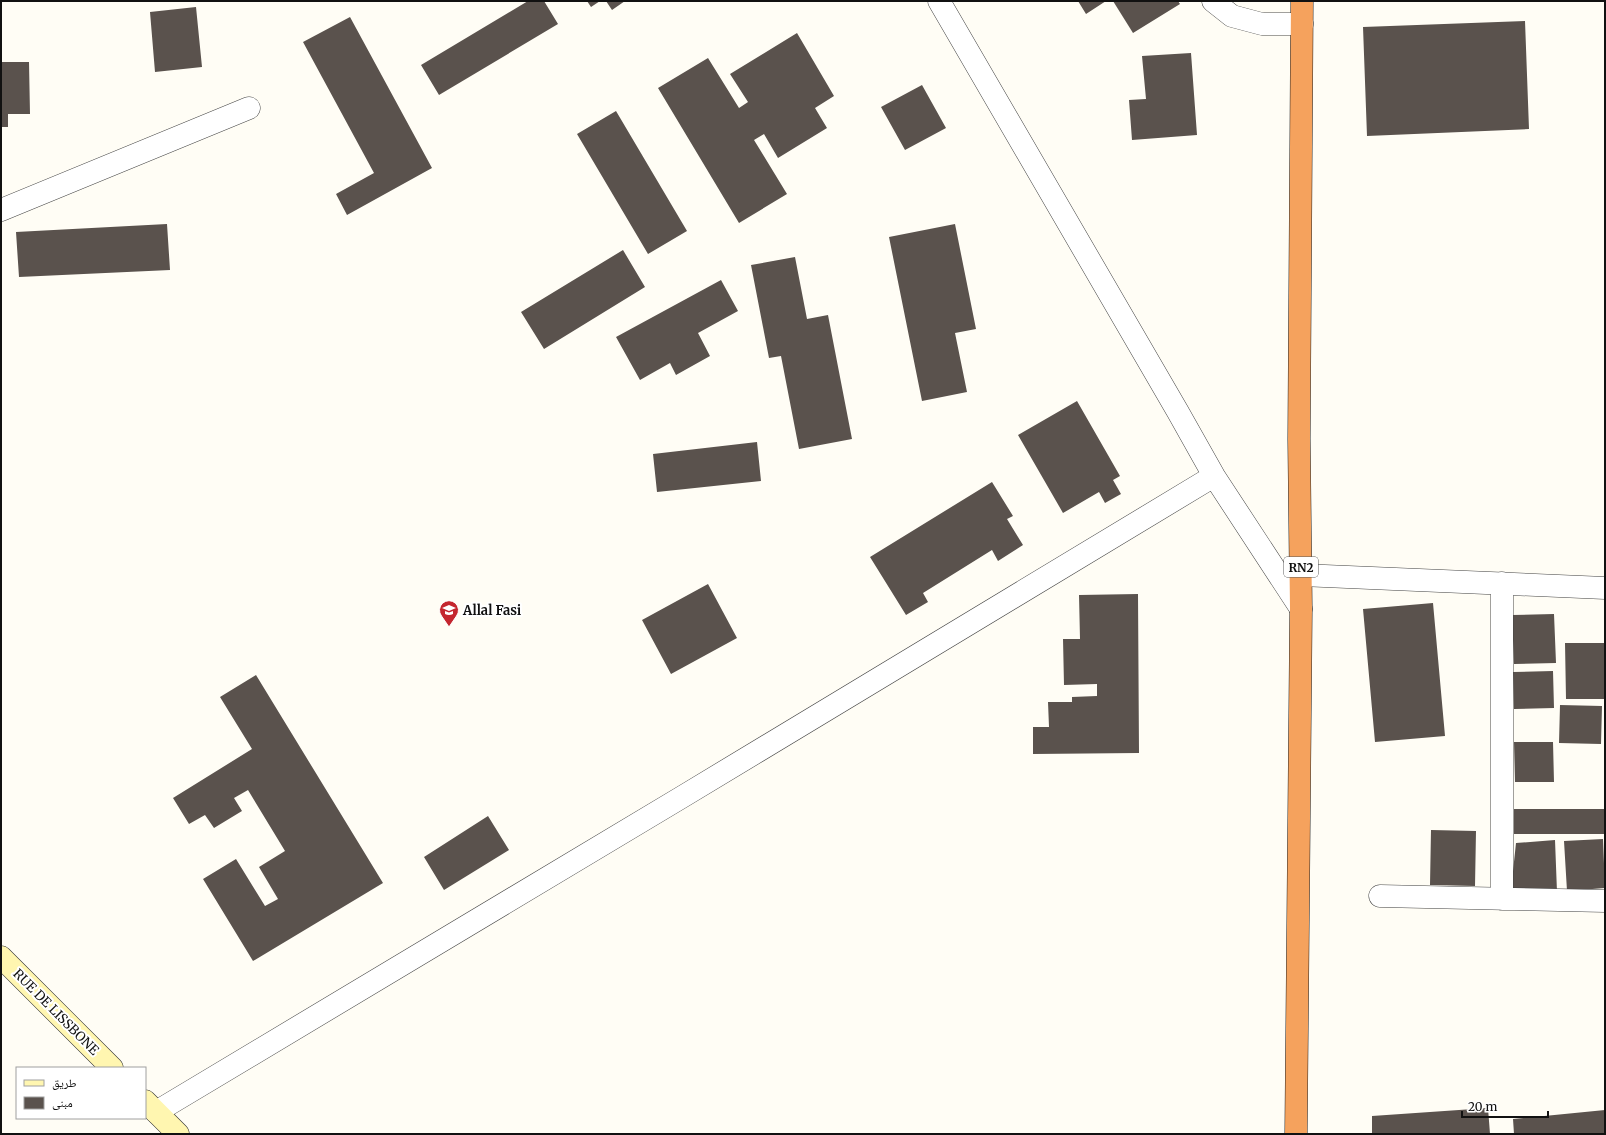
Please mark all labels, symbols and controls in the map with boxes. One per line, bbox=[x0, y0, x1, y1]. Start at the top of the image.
road number: RN2 bbox=[1284, 557, 1318, 577]
school or university icon: Allal Fasi bbox=[438, 599, 460, 627]
place label: Allal Fasi bbox=[462, 602, 522, 619]
street label: RUE DE LISSBONE bbox=[9, 965, 103, 1059]
legend bbox=[16, 1067, 146, 1119]
text: طريق bbox=[52, 1075, 77, 1090]
scale bar bbox=[1462, 1093, 1548, 1119]
text: مبنى bbox=[52, 1095, 73, 1110]
text: 20 m bbox=[1468, 1099, 1497, 1114]

